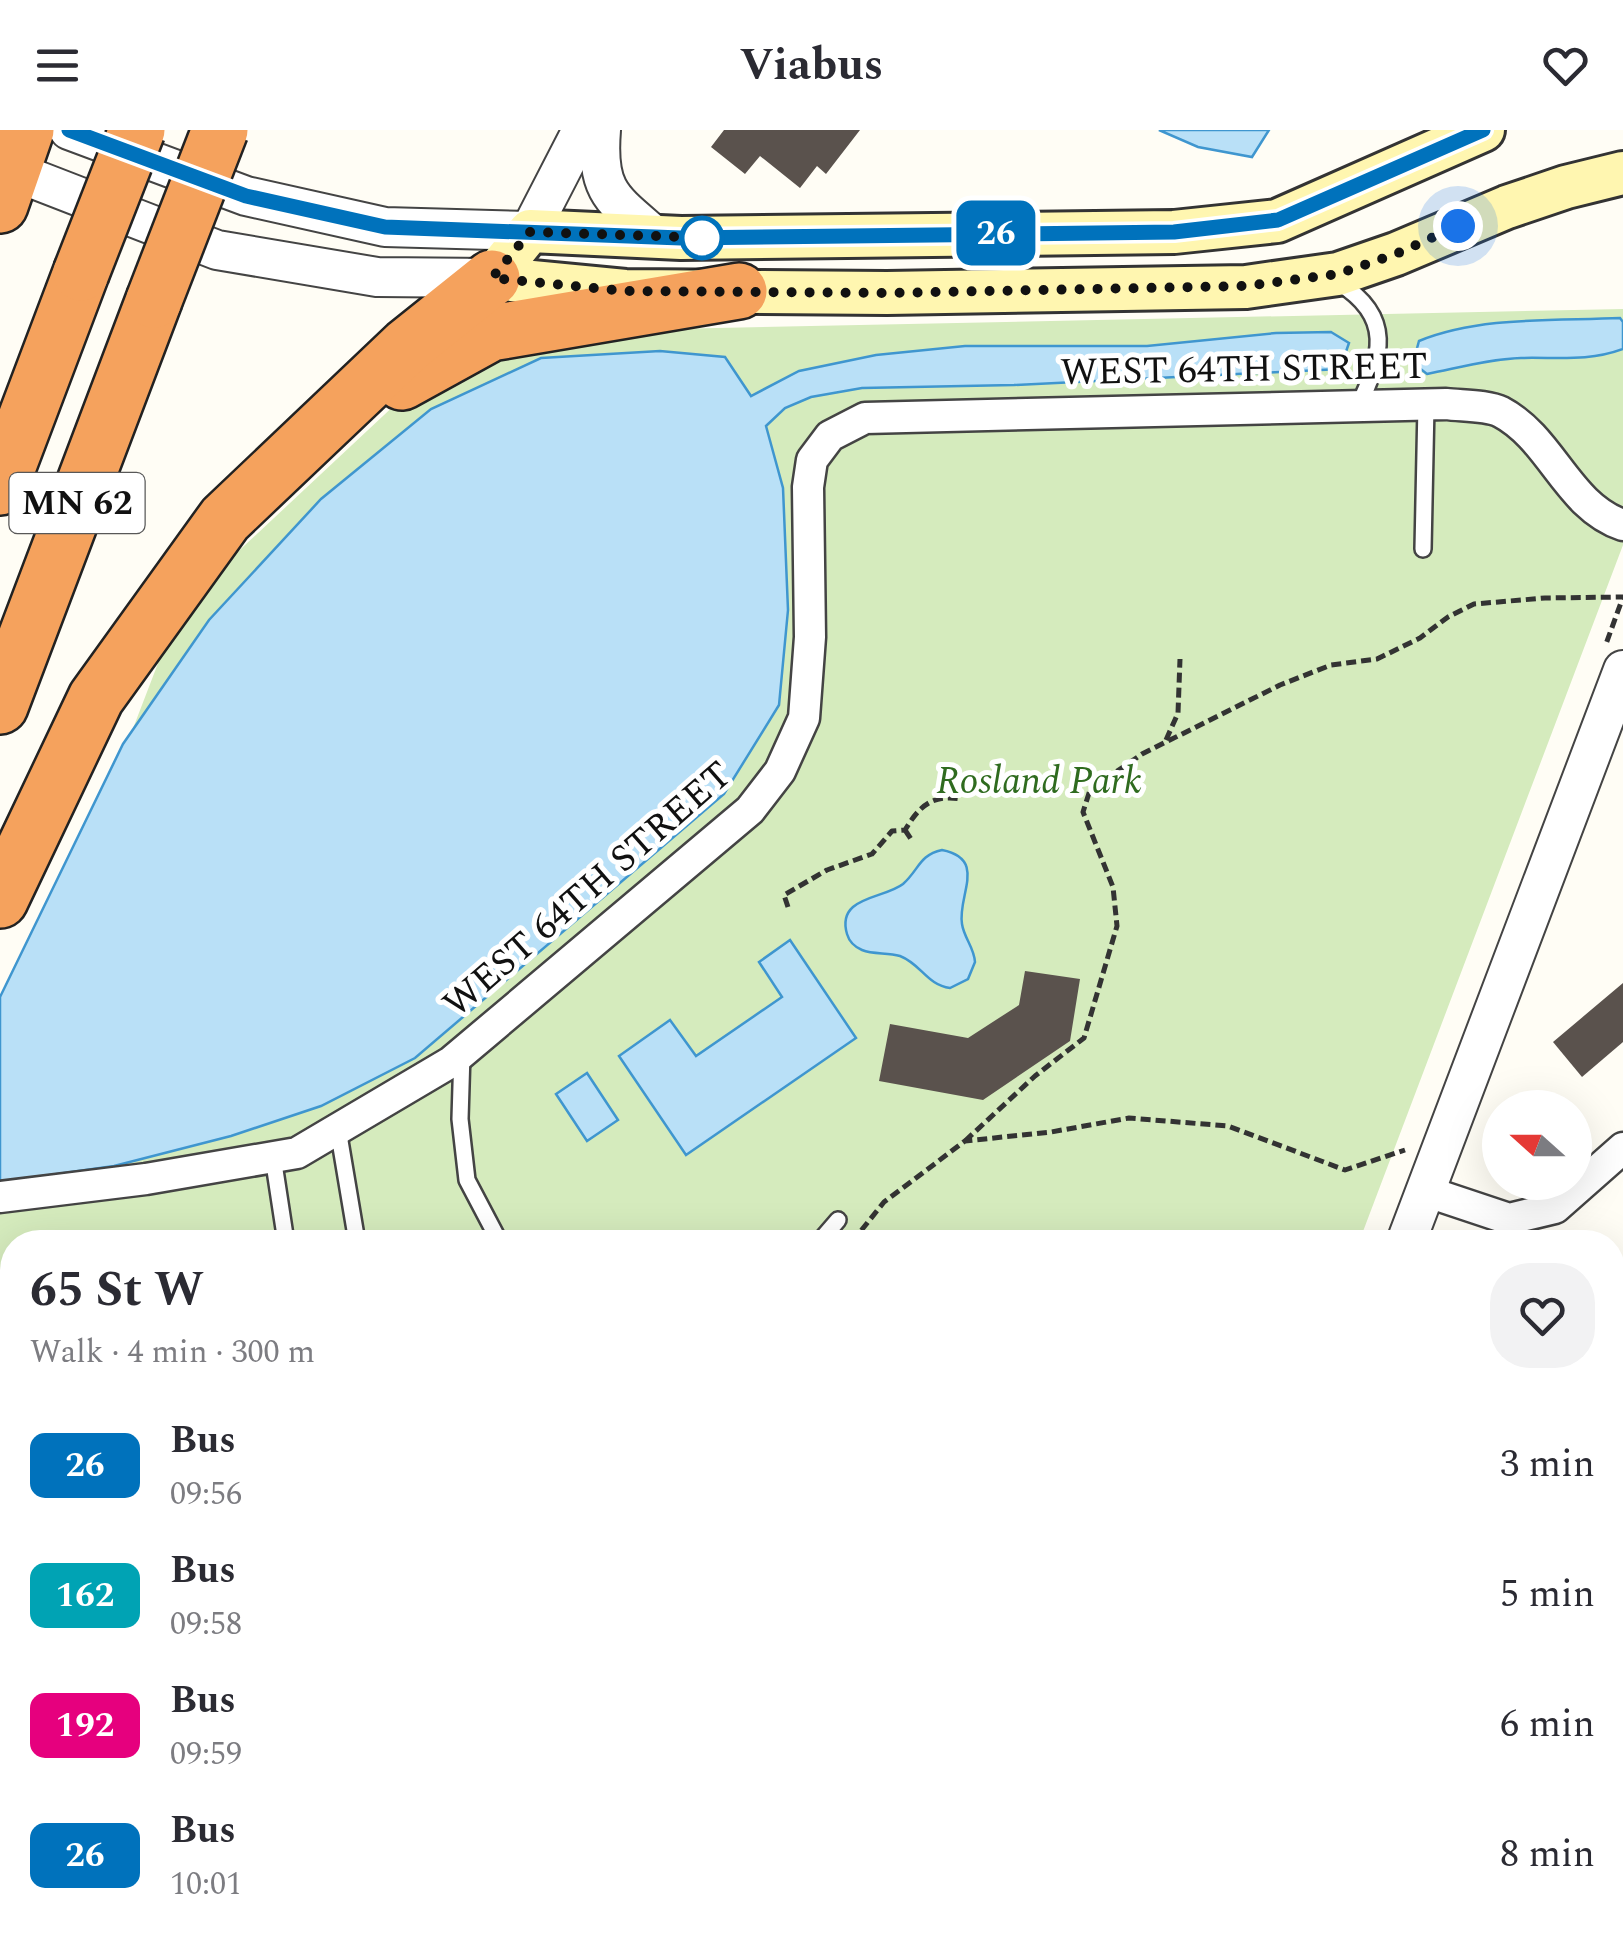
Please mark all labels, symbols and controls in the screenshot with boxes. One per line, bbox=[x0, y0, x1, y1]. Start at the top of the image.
text: Viabus bbox=[739, 31, 884, 100]
icon: menu bbox=[30, 38, 85, 93]
icon: heart bbox=[1538, 38, 1593, 93]
line badge: 26 bbox=[951, 200, 1041, 266]
your location bbox=[1433, 201, 1483, 251]
text: 26 bbox=[976, 207, 1016, 260]
unlabelled marker bbox=[681, 217, 723, 259]
street label: WEST 64TH STREET bbox=[1060, 338, 1428, 402]
road number: MN 62 bbox=[10, 473, 144, 533]
street label: WEST 64TH STREET bbox=[430, 748, 746, 1032]
park label: Rosland Park bbox=[936, 753, 1142, 811]
north arrow bbox=[1482, 1090, 1592, 1200]
map controls bbox=[1482, 1090, 1592, 1200]
text: 65 St W bbox=[30, 1254, 204, 1327]
button: heart bbox=[1490, 1263, 1595, 1368]
text: Walk · 4 min · 300 m bbox=[30, 1328, 315, 1377]
text: Bus bbox=[170, 1412, 236, 1470]
text: 3 min bbox=[1500, 1436, 1595, 1494]
text: 26 bbox=[65, 1439, 105, 1492]
text: 09:56 bbox=[170, 1470, 242, 1519]
text: Bus bbox=[170, 1542, 236, 1600]
text: 5 min bbox=[1500, 1566, 1595, 1624]
text: 162 bbox=[56, 1569, 114, 1622]
text: 09:58 bbox=[170, 1600, 242, 1649]
text: Bus bbox=[170, 1672, 236, 1730]
text: 6 min bbox=[1500, 1696, 1595, 1754]
text: 192 bbox=[56, 1699, 114, 1752]
text: 09:59 bbox=[170, 1730, 242, 1779]
text: Bus bbox=[170, 1802, 236, 1860]
text: 8 min bbox=[1500, 1826, 1595, 1884]
text: 26 bbox=[65, 1829, 105, 1882]
text: 10:01 bbox=[170, 1860, 242, 1909]

